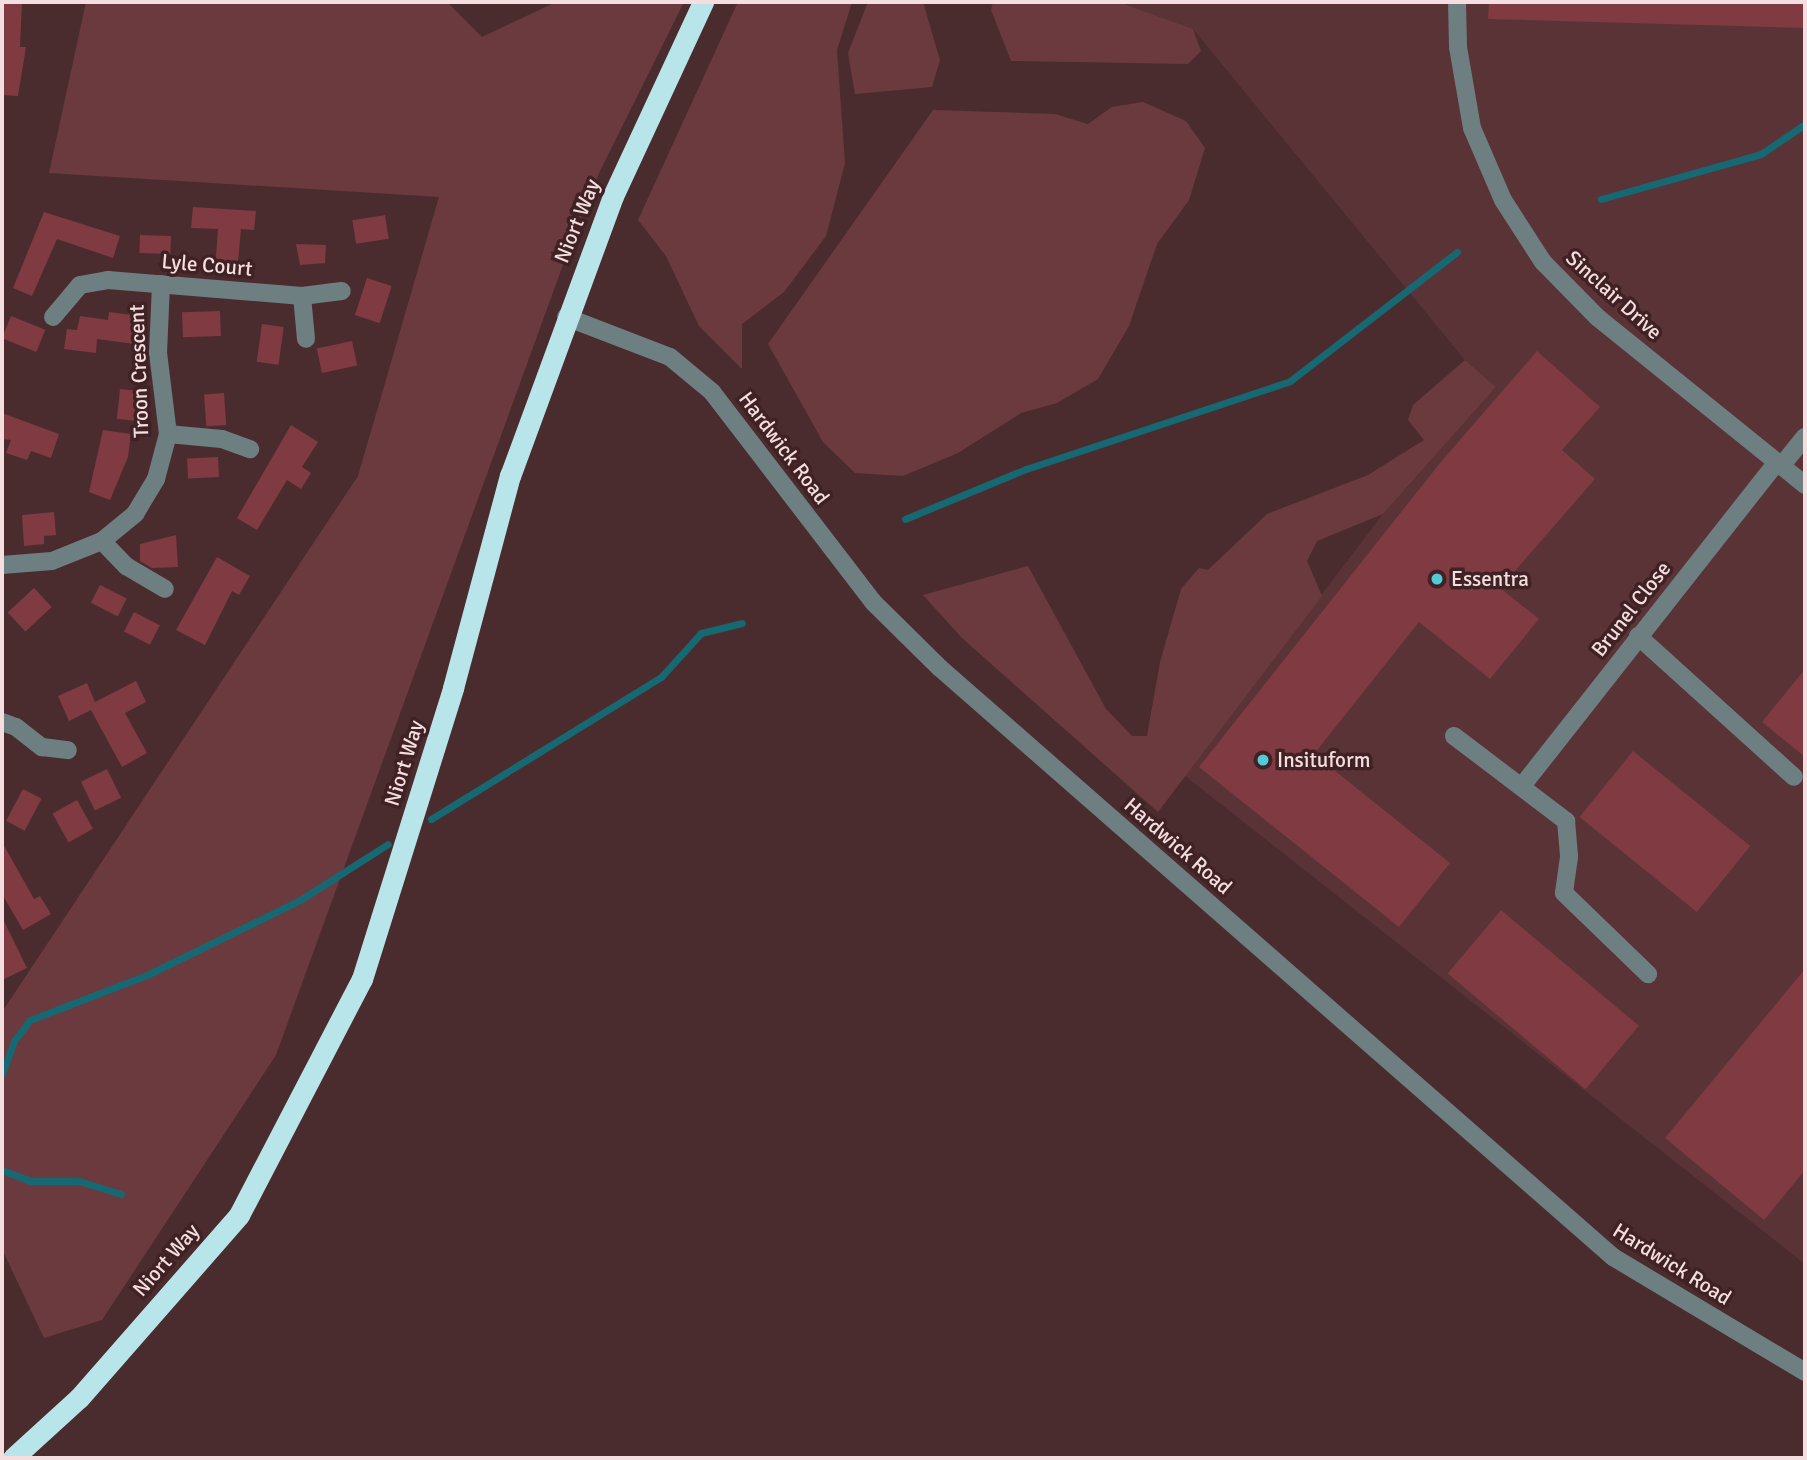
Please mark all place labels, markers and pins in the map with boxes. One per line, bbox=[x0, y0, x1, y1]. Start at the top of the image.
place label: Essentra bbox=[1451, 566, 1529, 592]
marker: Essentra bbox=[1429, 571, 1445, 587]
place label: Insituform bbox=[1277, 747, 1370, 773]
marker: Insituform bbox=[1255, 752, 1271, 768]

